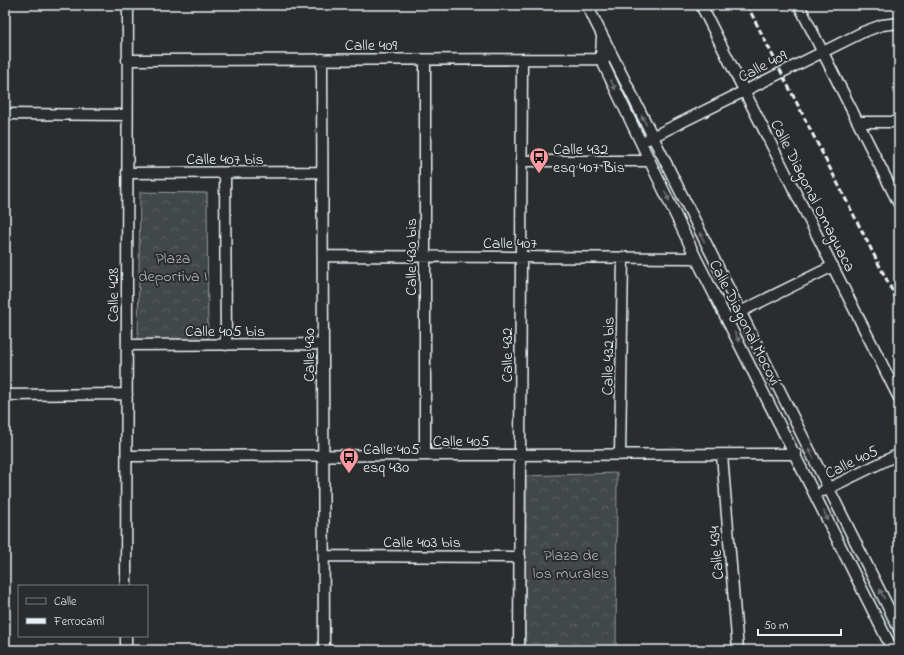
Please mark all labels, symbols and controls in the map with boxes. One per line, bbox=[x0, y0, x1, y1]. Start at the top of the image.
street label: Calle 409 bbox=[345, 34, 397, 58]
street label: Calle 409 bbox=[734, 44, 792, 89]
one-way arrow bbox=[610, 79, 616, 91]
one-way arrow bbox=[641, 115, 647, 126]
street label: Calle Diagonal Omaguaca bbox=[763, 116, 861, 276]
place label: Calle 432 esq 407 Bis bbox=[553, 138, 625, 180]
bus stop icon: Calle 432 esq 407 Bis bbox=[528, 146, 550, 174]
street label: Calle 407 bis bbox=[186, 148, 264, 172]
one-way arrow bbox=[664, 190, 670, 201]
street label: Calle 430 bis bbox=[400, 218, 424, 296]
one-way arrow bbox=[699, 231, 706, 242]
street label: Calle 407 bbox=[483, 232, 537, 256]
park label: Plaza deportiva I bbox=[139, 247, 207, 289]
street label: Calle Diagonal Mocoví bbox=[702, 256, 786, 390]
street label: Calle 428 bbox=[102, 268, 126, 322]
street label: Calle 432 bis bbox=[596, 317, 622, 396]
street label: Calle 405 bis bbox=[185, 320, 265, 344]
street label: Calle 432 bbox=[496, 327, 520, 383]
street label: Calle 430 bbox=[298, 328, 322, 382]
one-way arrow bbox=[734, 332, 740, 343]
street label: Calle 405 bbox=[433, 430, 489, 454]
place label: Calle 405 esq 430 bbox=[363, 438, 420, 480]
street label: Calle 405 bbox=[821, 440, 883, 486]
bus stop icon: Calle 405 esq 430 bbox=[338, 446, 360, 474]
one-way arrow bbox=[808, 447, 814, 459]
one-way arrow bbox=[823, 510, 830, 522]
street label: Calle 434 bbox=[703, 525, 731, 581]
street label: Calle 403 bis bbox=[383, 531, 461, 555]
park label: Plaza de los murales bbox=[533, 544, 609, 586]
legend bbox=[18, 585, 148, 637]
one-way arrow bbox=[878, 589, 885, 600]
text: Calle bbox=[54, 593, 77, 611]
scale bar bbox=[758, 611, 841, 637]
text: Ferrocarril bbox=[53, 613, 104, 631]
text: 50 m bbox=[764, 617, 788, 635]

